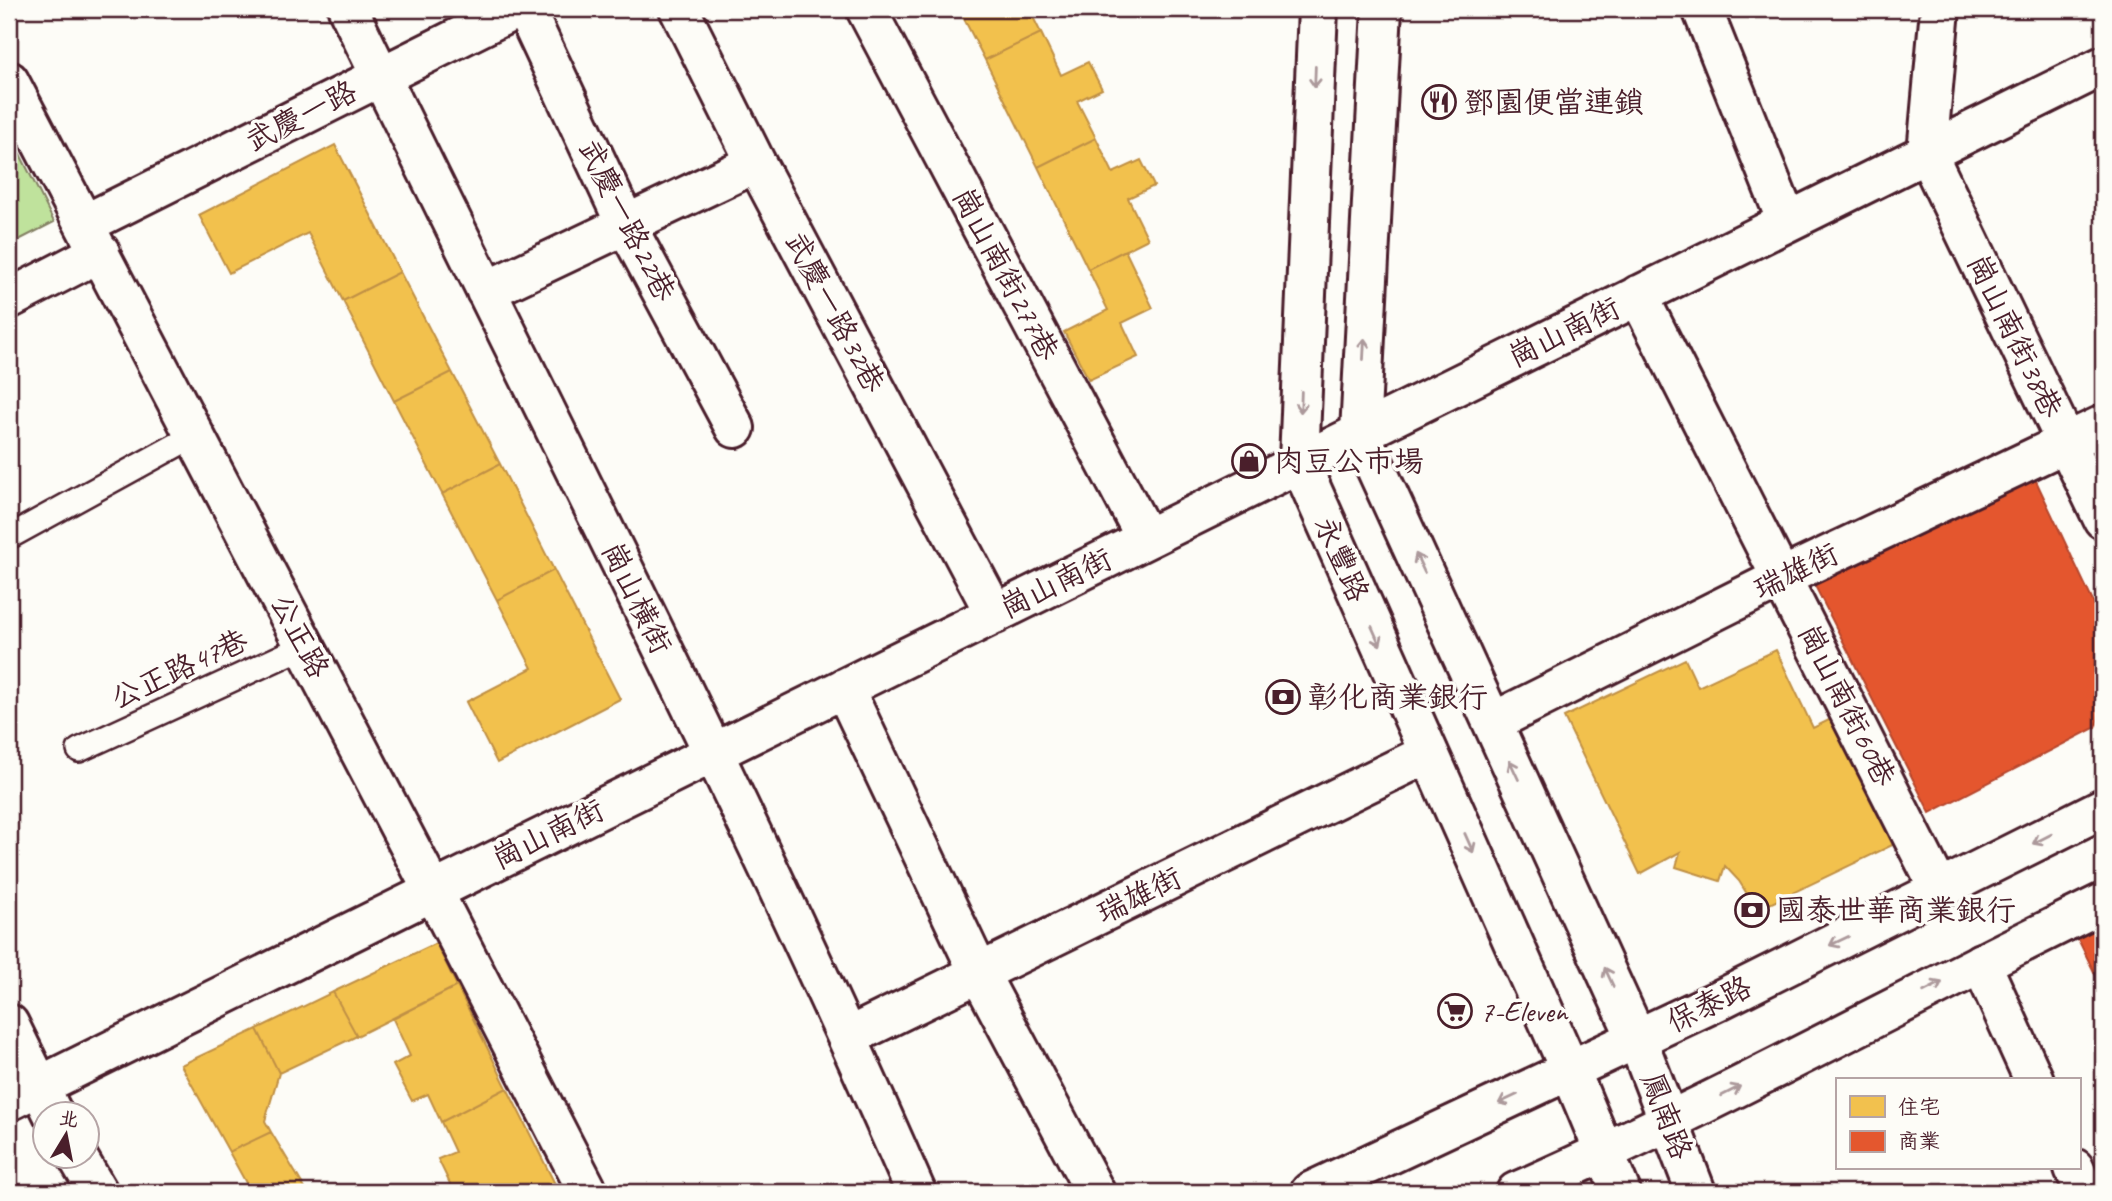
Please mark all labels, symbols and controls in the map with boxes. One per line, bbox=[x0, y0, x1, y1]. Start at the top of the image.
one-way arrow bbox=[1308, 65, 1321, 88]
street label: 武慶一路 bbox=[239, 72, 363, 160]
restaurant icon: 鄧園便當連鎖 bbox=[1420, 83, 1458, 121]
place label: 鄧園便當連鎖 bbox=[1464, 83, 1644, 121]
street label: 武慶一路22巷 bbox=[570, 133, 684, 307]
street label: 崗山南街277巷 bbox=[945, 181, 1067, 367]
street label: 武慶一路32巷 bbox=[777, 225, 893, 399]
street label: 崗山南街38巷 bbox=[1959, 248, 2071, 424]
street label: 崗山南街 bbox=[1502, 289, 1626, 375]
one-way arrow bbox=[1358, 337, 1371, 360]
one-way arrow bbox=[1295, 390, 1308, 413]
shop icon: 肉豆公市場 bbox=[1230, 442, 1268, 480]
place label: 肉豆公市場 bbox=[1274, 442, 1424, 480]
street label: 永豐路 bbox=[1306, 510, 1378, 608]
street label: 瑞雄街 bbox=[1747, 534, 1845, 608]
street label: 崗山橫街 bbox=[594, 536, 680, 660]
street label: 崗山南街 bbox=[994, 540, 1118, 626]
one-way arrow bbox=[1412, 553, 1426, 574]
street label: 公正路 bbox=[262, 587, 338, 685]
street label: 崗山南街60巷 bbox=[1790, 618, 1904, 792]
street label: 公正路47巷 bbox=[104, 621, 254, 717]
one-way arrow bbox=[1370, 624, 1383, 646]
bank icon: 彰化商業銀行 bbox=[1264, 678, 1302, 716]
place label: 彰化商業銀行 bbox=[1308, 678, 1488, 716]
one-way arrow bbox=[1507, 760, 1520, 781]
street label: 崗山南街 bbox=[486, 791, 610, 877]
one-way arrow bbox=[1463, 832, 1476, 853]
one-way arrow bbox=[2032, 832, 2053, 846]
street label: 瑞雄街 bbox=[1090, 858, 1188, 932]
bank icon: 國泰世華商業銀行 bbox=[1733, 891, 1771, 929]
place label: 國泰世華商業銀行 bbox=[1776, 891, 2016, 929]
one-way arrow bbox=[1829, 934, 1850, 948]
one-way arrow bbox=[1601, 967, 1615, 988]
street label: 保泰路 bbox=[1660, 967, 1758, 1041]
one-way arrow bbox=[1922, 980, 1943, 994]
supermarket icon: 7-Eleven bbox=[1436, 992, 1474, 1030]
place label: 7-Eleven bbox=[1480, 992, 1569, 1030]
street label: 鳳南路 bbox=[1633, 1067, 1701, 1165]
legend bbox=[1836, 1078, 2080, 1170]
one-way arrow bbox=[1720, 1084, 1741, 1098]
one-way arrow bbox=[1498, 1093, 1520, 1106]
text: 住宅 bbox=[1898, 1094, 1940, 1120]
north arrow bbox=[32, 1100, 102, 1170]
text: 北 bbox=[57, 1106, 80, 1133]
text: 商業 bbox=[1898, 1128, 1940, 1154]

